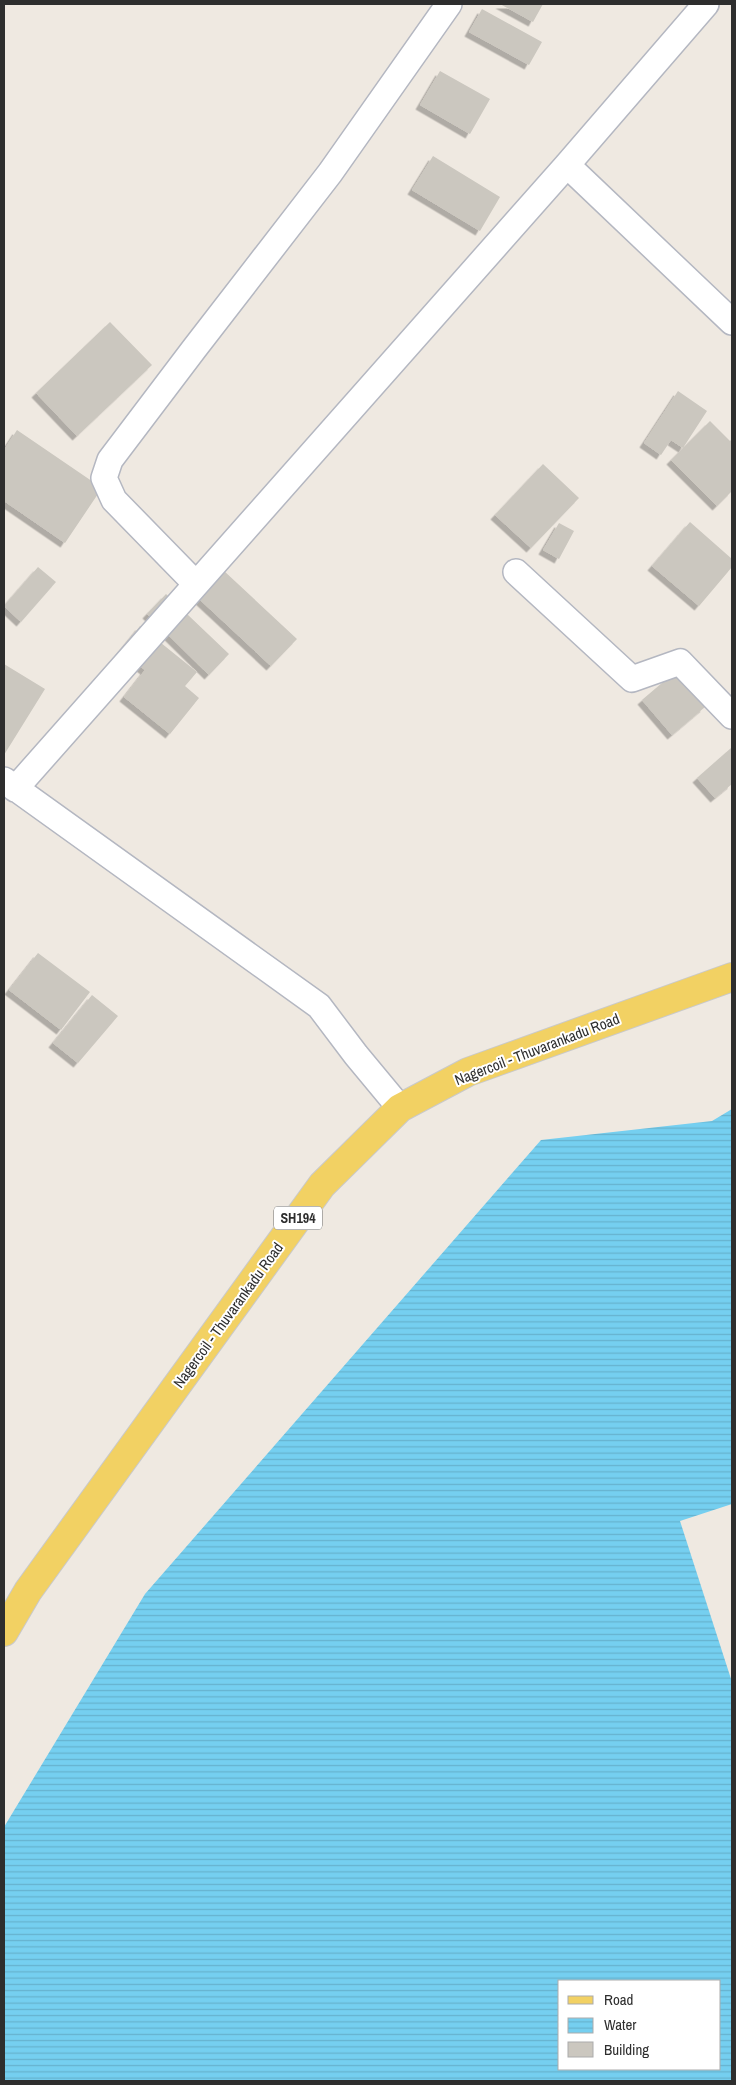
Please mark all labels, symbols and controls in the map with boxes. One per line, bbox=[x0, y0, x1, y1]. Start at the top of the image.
street label: Nagercoil - Thuvarankadu Road bbox=[452, 1008, 622, 1090]
road number: SH194 bbox=[274, 1206, 322, 1230]
street label: Nagercoil - Thuvarankadu Road bbox=[168, 1238, 288, 1392]
legend bbox=[558, 1980, 721, 2070]
text: Road bbox=[604, 1989, 633, 2010]
text: Water bbox=[604, 2014, 636, 2035]
text: Building bbox=[604, 2039, 649, 2060]

